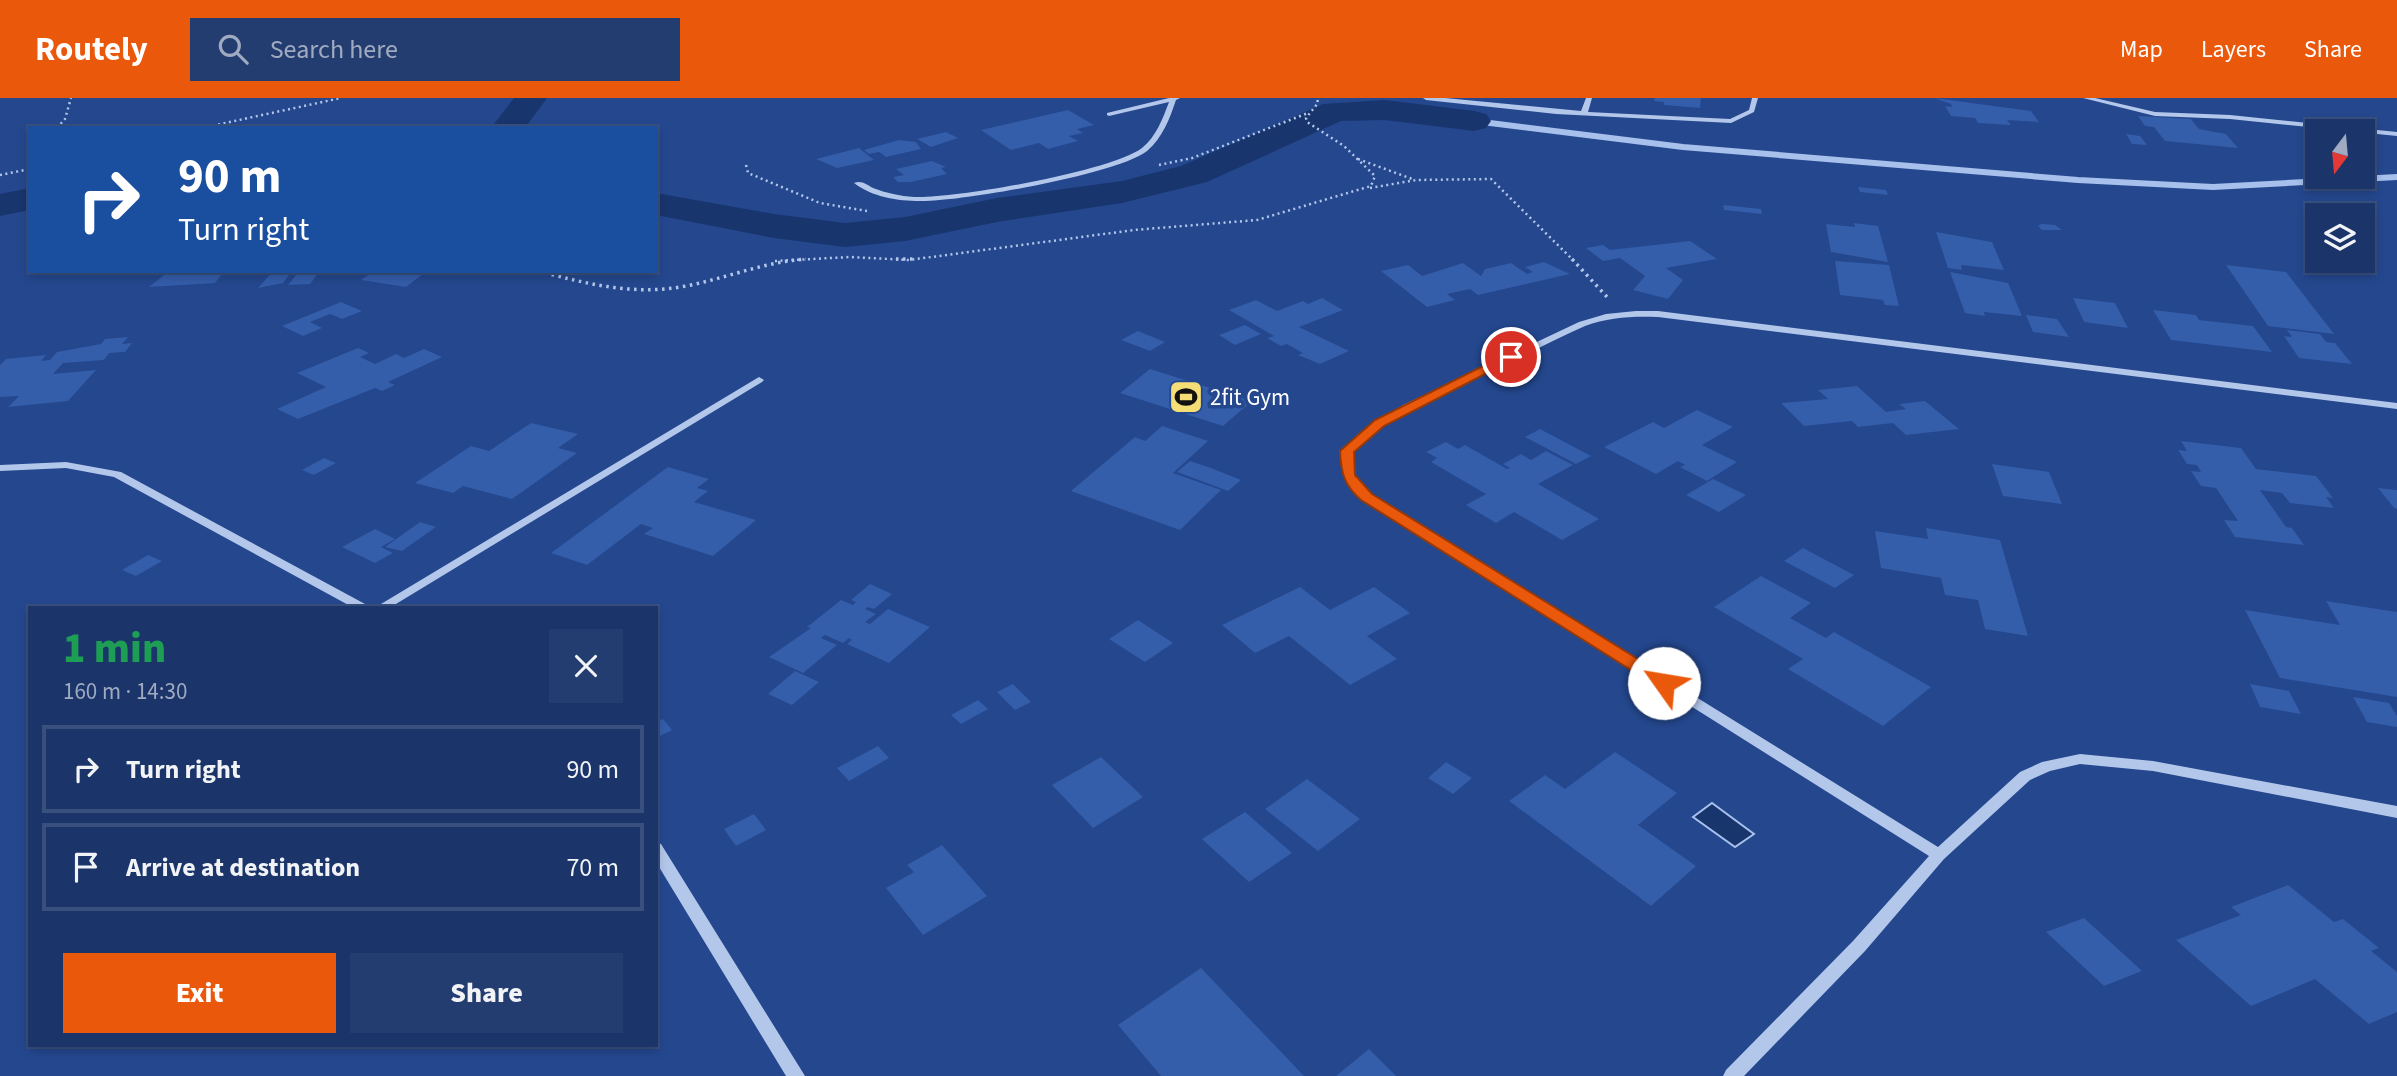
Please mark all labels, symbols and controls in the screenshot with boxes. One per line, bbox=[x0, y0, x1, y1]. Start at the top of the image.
search box bbox=[190, 18, 680, 81]
text: Routely bbox=[35, 26, 148, 73]
icon: search bbox=[214, 30, 252, 68]
text: Search here bbox=[270, 31, 398, 68]
text: Map bbox=[2120, 32, 2163, 67]
text: Layers bbox=[2201, 32, 2266, 67]
text: Share bbox=[2304, 32, 2362, 67]
north arrow bbox=[2305, 119, 2375, 189]
map controls bbox=[2305, 119, 2375, 273]
text: 90 m bbox=[178, 142, 282, 212]
icon: right bbox=[63, 154, 154, 245]
button: layers bbox=[2305, 203, 2375, 273]
text: Turn right bbox=[178, 207, 309, 253]
pin bbox=[1481, 327, 1541, 387]
icon: arrive bbox=[1492, 338, 1530, 376]
sports icon: 2fit Gym bbox=[1167, 378, 1205, 416]
place label: 2fit Gym bbox=[1210, 381, 1290, 414]
text: 1 min bbox=[63, 619, 166, 679]
button: close bbox=[549, 629, 623, 703]
position arrow bbox=[1627, 646, 1701, 720]
text: 160 m · 14:30 bbox=[63, 675, 187, 708]
icon: right bbox=[67, 750, 105, 788]
text: Turn right bbox=[126, 751, 241, 788]
text: 90 m bbox=[566, 751, 619, 788]
icon: arrive bbox=[67, 848, 105, 886]
text: Arrive at destination bbox=[126, 849, 360, 886]
text: 70 m bbox=[566, 849, 619, 886]
button: Exit bbox=[63, 953, 336, 1033]
button: Share bbox=[350, 953, 623, 1033]

